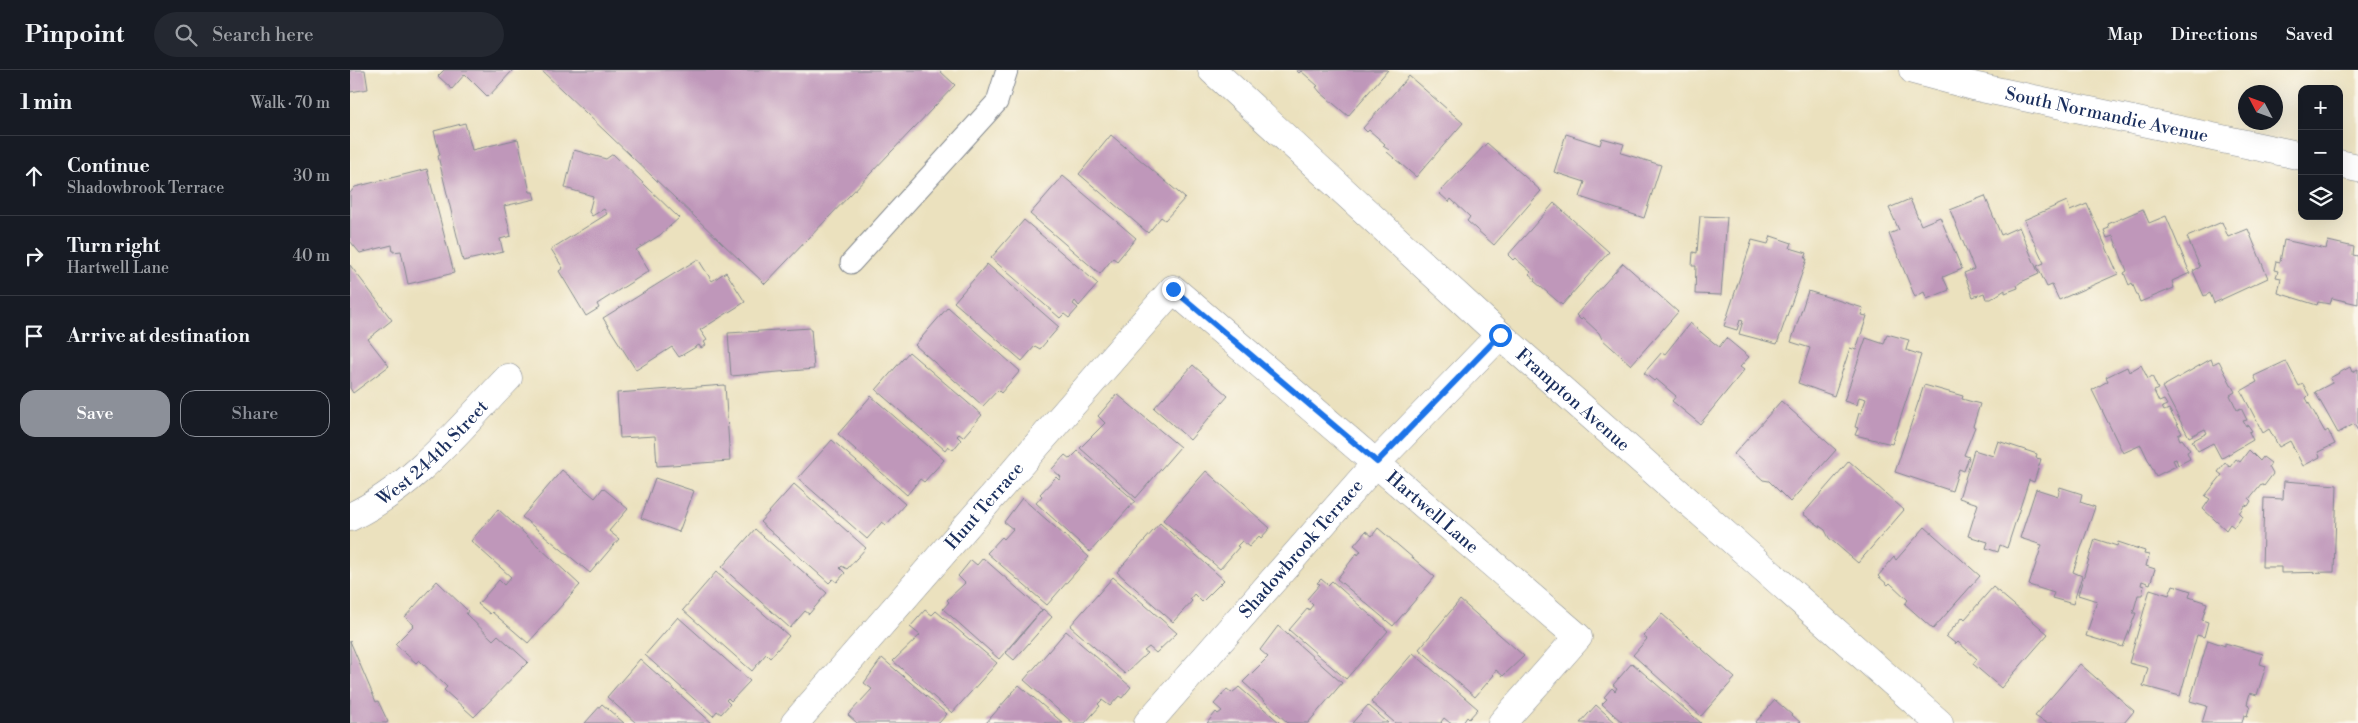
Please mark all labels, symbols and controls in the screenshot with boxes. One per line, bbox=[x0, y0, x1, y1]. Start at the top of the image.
search box bbox=[154, 12, 504, 57]
text: Pinpoint bbox=[25, 20, 124, 50]
icon: search bbox=[172, 21, 200, 49]
text: Search here bbox=[212, 23, 314, 47]
text: Map bbox=[2107, 23, 2143, 46]
text: Directions bbox=[2171, 23, 2258, 46]
text: Saved bbox=[2286, 23, 2333, 46]
street label: South Normandie Avenue bbox=[2003, 82, 2211, 148]
north arrow bbox=[2238, 85, 2283, 130]
map controls bbox=[2298, 85, 2343, 220]
button: + bbox=[2298, 85, 2343, 130]
text: 1 min bbox=[20, 90, 72, 116]
text: Walk · 70 m bbox=[250, 93, 330, 113]
button: − bbox=[2298, 130, 2343, 175]
text: Continue bbox=[67, 154, 150, 178]
icon: ahead bbox=[20, 162, 48, 190]
text: 30 m bbox=[293, 166, 330, 186]
button: layers bbox=[2298, 175, 2343, 220]
text: Shadowbrook Terrace bbox=[67, 178, 224, 198]
text: Turn right bbox=[67, 234, 160, 258]
icon: right bbox=[20, 242, 48, 270]
text: 40 m bbox=[293, 246, 330, 266]
text: Hartwell Lane bbox=[67, 258, 169, 278]
route end bbox=[1162, 278, 1185, 301]
icon: arrive bbox=[20, 322, 48, 350]
text: Arrive at destination bbox=[67, 324, 250, 348]
route start bbox=[1489, 324, 1512, 347]
street label: Frampton Avenue bbox=[1511, 344, 1635, 457]
button: Save bbox=[20, 390, 170, 437]
button: Share bbox=[180, 390, 330, 437]
street label: West 244th Street bbox=[372, 395, 494, 512]
street label: Hunt Terrace bbox=[940, 458, 1029, 555]
street label: Hartwell Lane bbox=[1381, 466, 1483, 559]
street label: Shadowbrook Terrace bbox=[1234, 475, 1368, 623]

